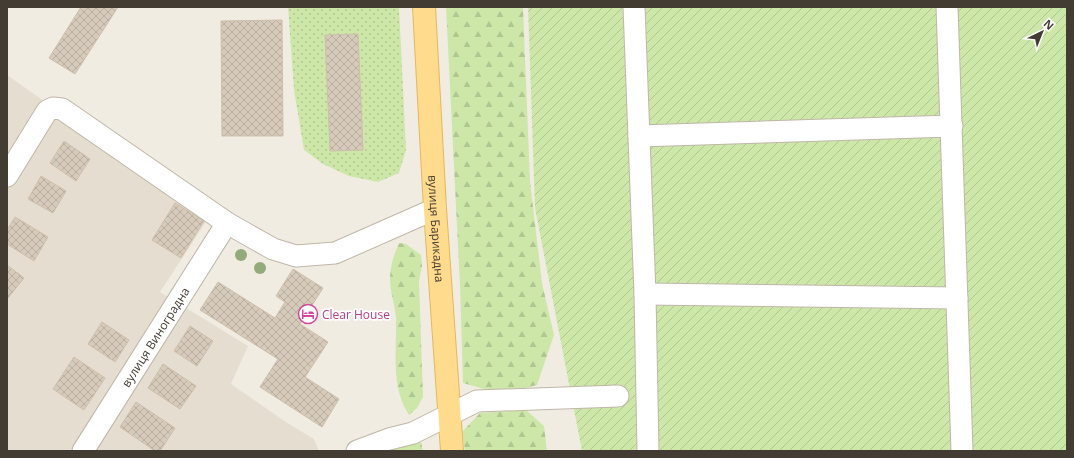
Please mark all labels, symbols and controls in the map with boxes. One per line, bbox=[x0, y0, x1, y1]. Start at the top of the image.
north arrow bbox=[1022, 12, 1062, 52]
text: N bbox=[1041, 16, 1058, 33]
street label: вулиця Барикадна bbox=[425, 174, 449, 283]
street label: вулиця Виноградна bbox=[117, 284, 193, 390]
hotel icon: Clear House bbox=[297, 303, 319, 325]
place label: Clear House bbox=[322, 306, 390, 323]

